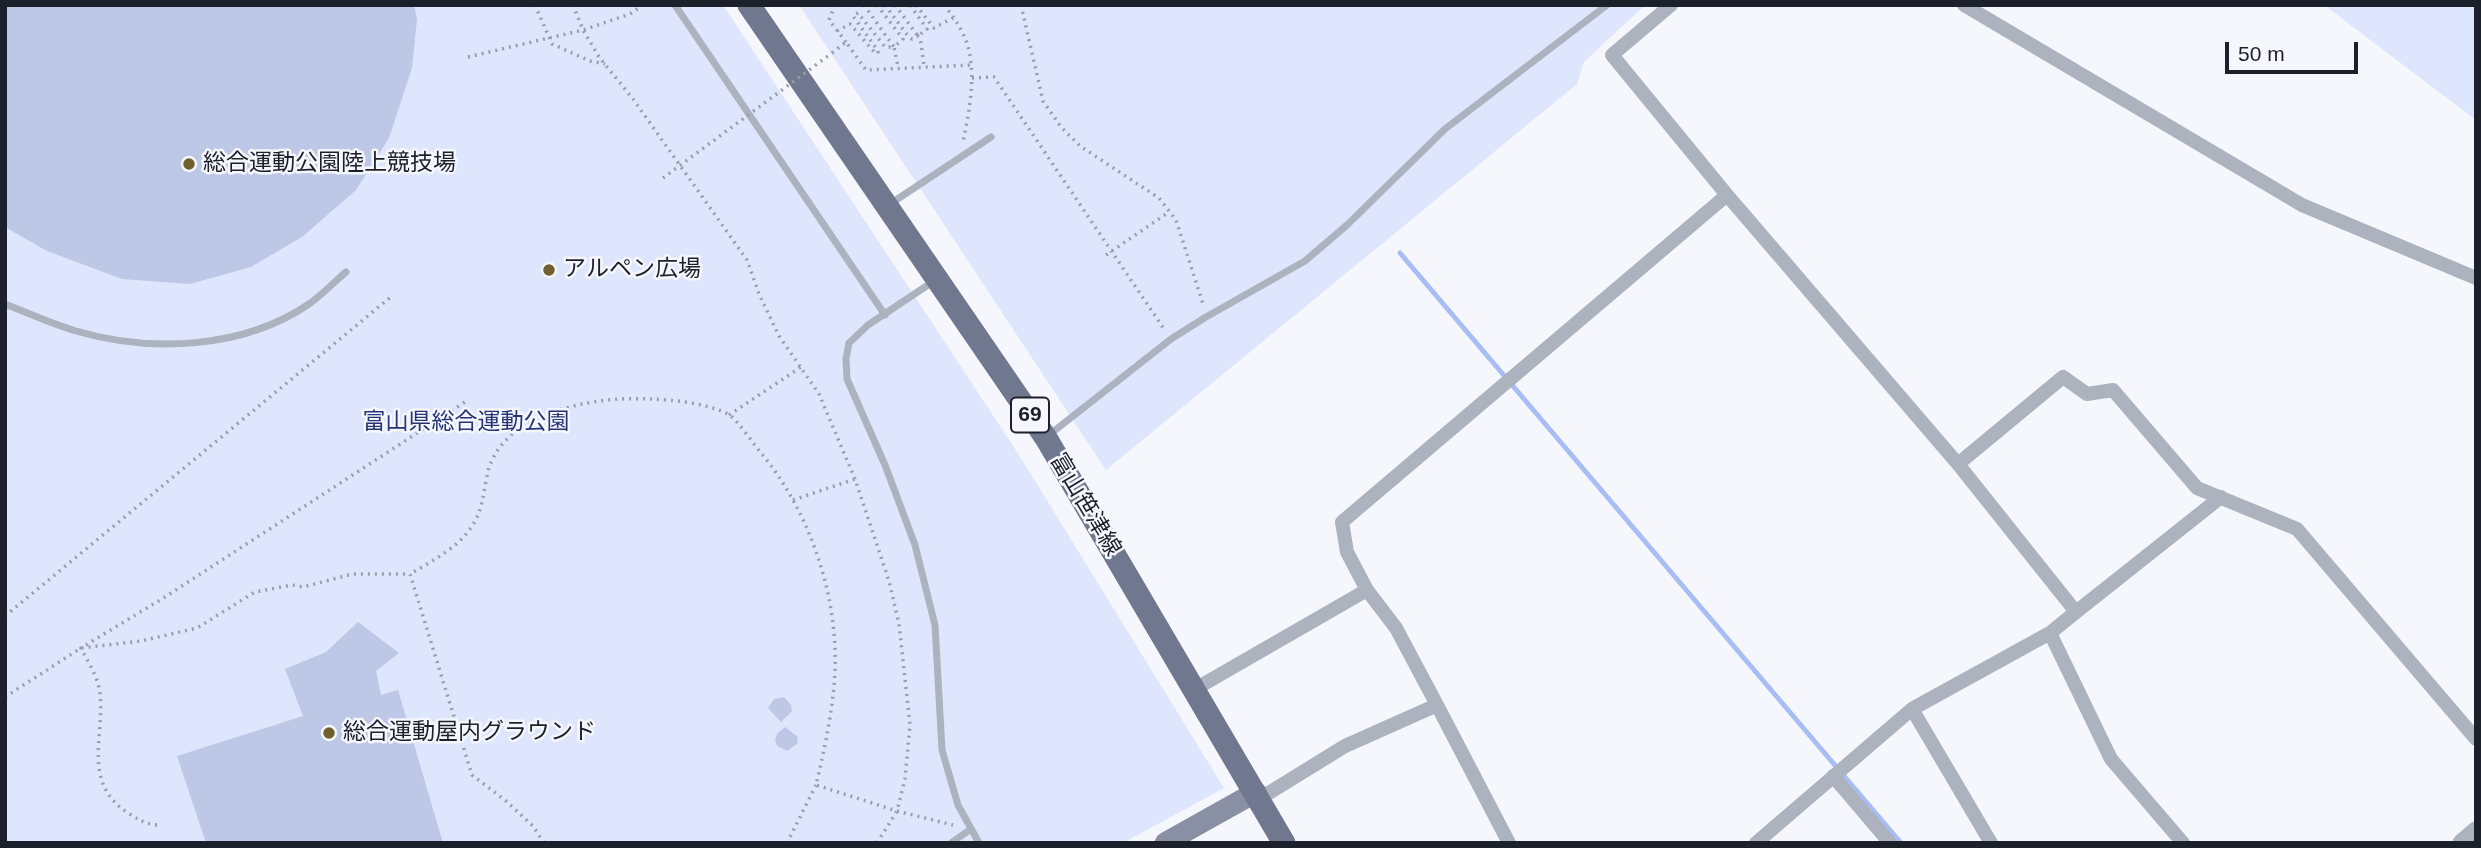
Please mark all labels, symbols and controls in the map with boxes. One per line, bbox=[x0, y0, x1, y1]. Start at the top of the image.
scale bar bbox=[2229, 28, 2362, 72]
text: 50 m bbox=[2238, 42, 2285, 65]
place label: 総合運動公園陸上競技場 bbox=[203, 150, 456, 178]
marker: 総合運動公園陸上競技場 bbox=[181, 156, 197, 172]
place label: アルペン広場 bbox=[563, 256, 701, 284]
marker: アルペン広場 bbox=[541, 262, 557, 278]
road number: 69 bbox=[1011, 398, 1049, 432]
park label: 富山県総合運動公園 bbox=[363, 409, 569, 437]
street label: 富山笹津線 bbox=[1044, 449, 1126, 561]
place label: 総合運動屋内グラウンド bbox=[343, 719, 596, 747]
marker: 総合運動屋内グラウンド bbox=[321, 725, 337, 741]

